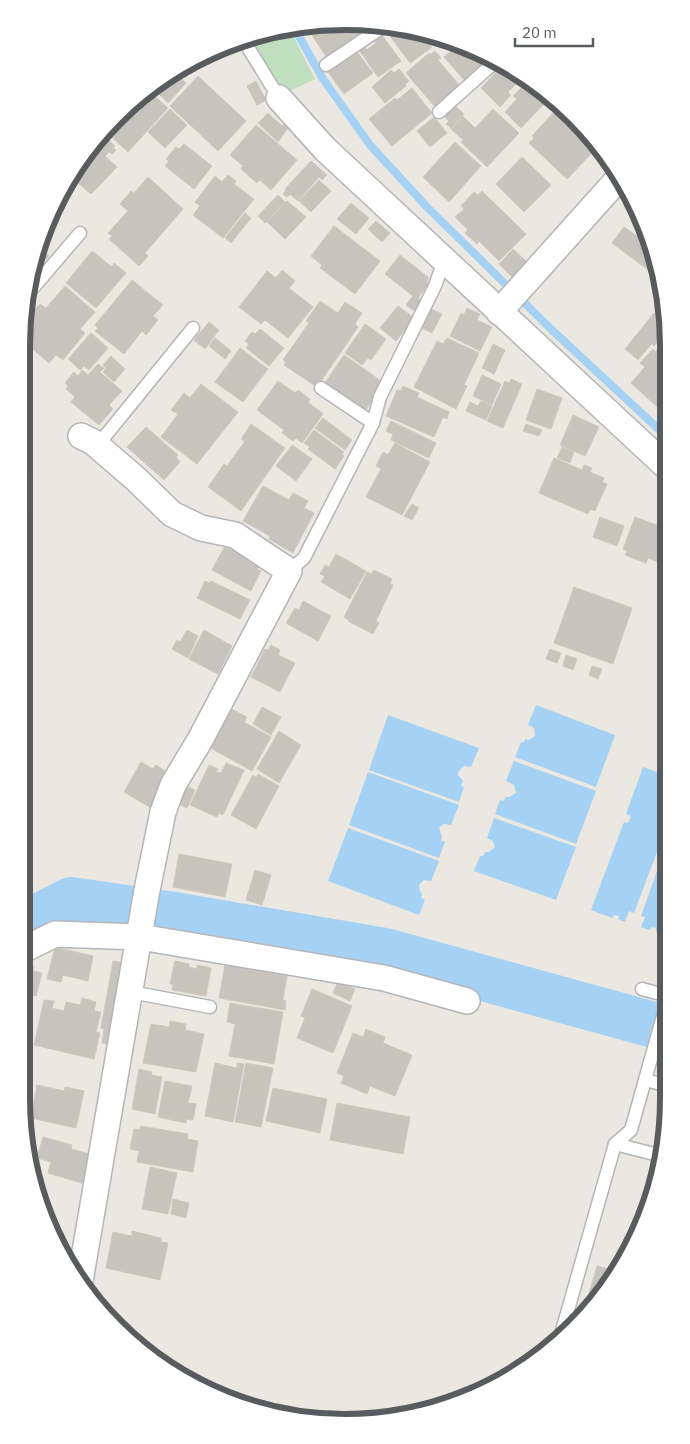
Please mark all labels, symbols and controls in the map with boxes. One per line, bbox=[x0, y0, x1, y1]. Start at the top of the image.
scale bar bbox=[515, 15, 592, 47]
text: 20 m bbox=[522, 23, 557, 42]

